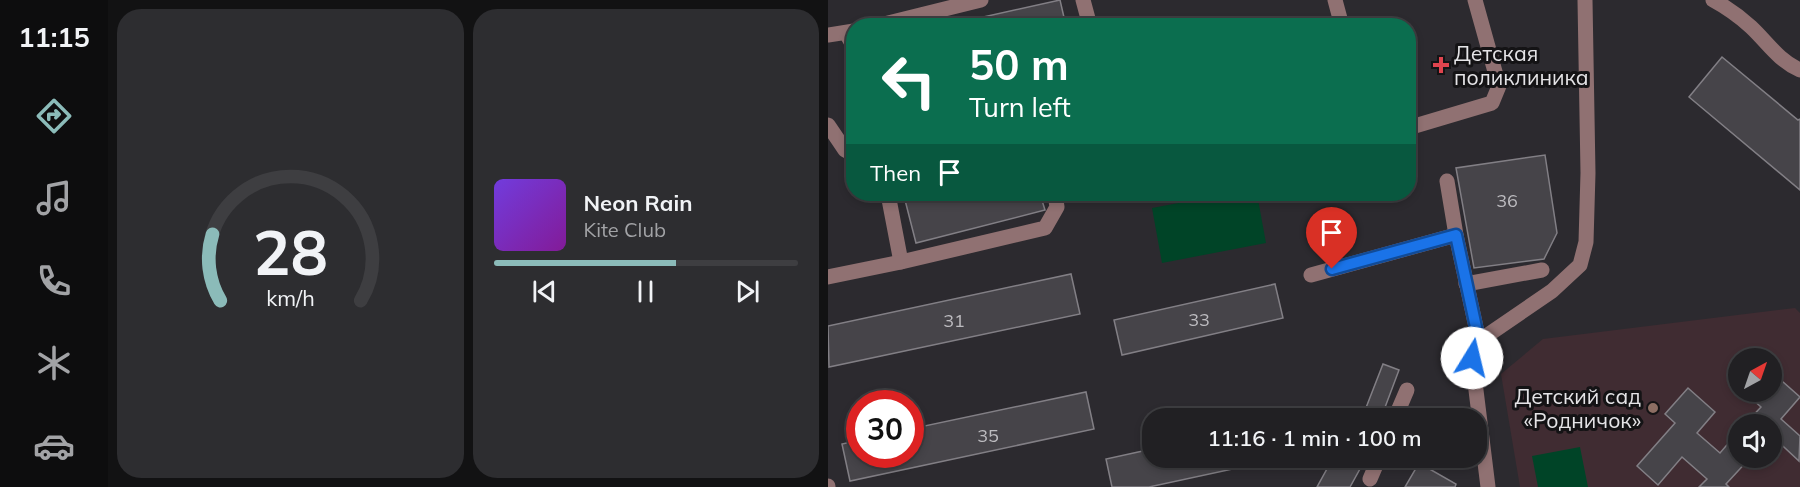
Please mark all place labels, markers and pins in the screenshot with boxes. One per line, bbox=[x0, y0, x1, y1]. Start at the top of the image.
place label: Детская поликлиника bbox=[1454, 40, 1589, 90]
marker: Детская поликлиника bbox=[1432, 56, 1450, 74]
pin bbox=[1306, 207, 1357, 269]
place label: Детский сад «Родничок» bbox=[1514, 383, 1641, 433]
marker: Детский сад «Родничок» bbox=[1646, 401, 1660, 415]

